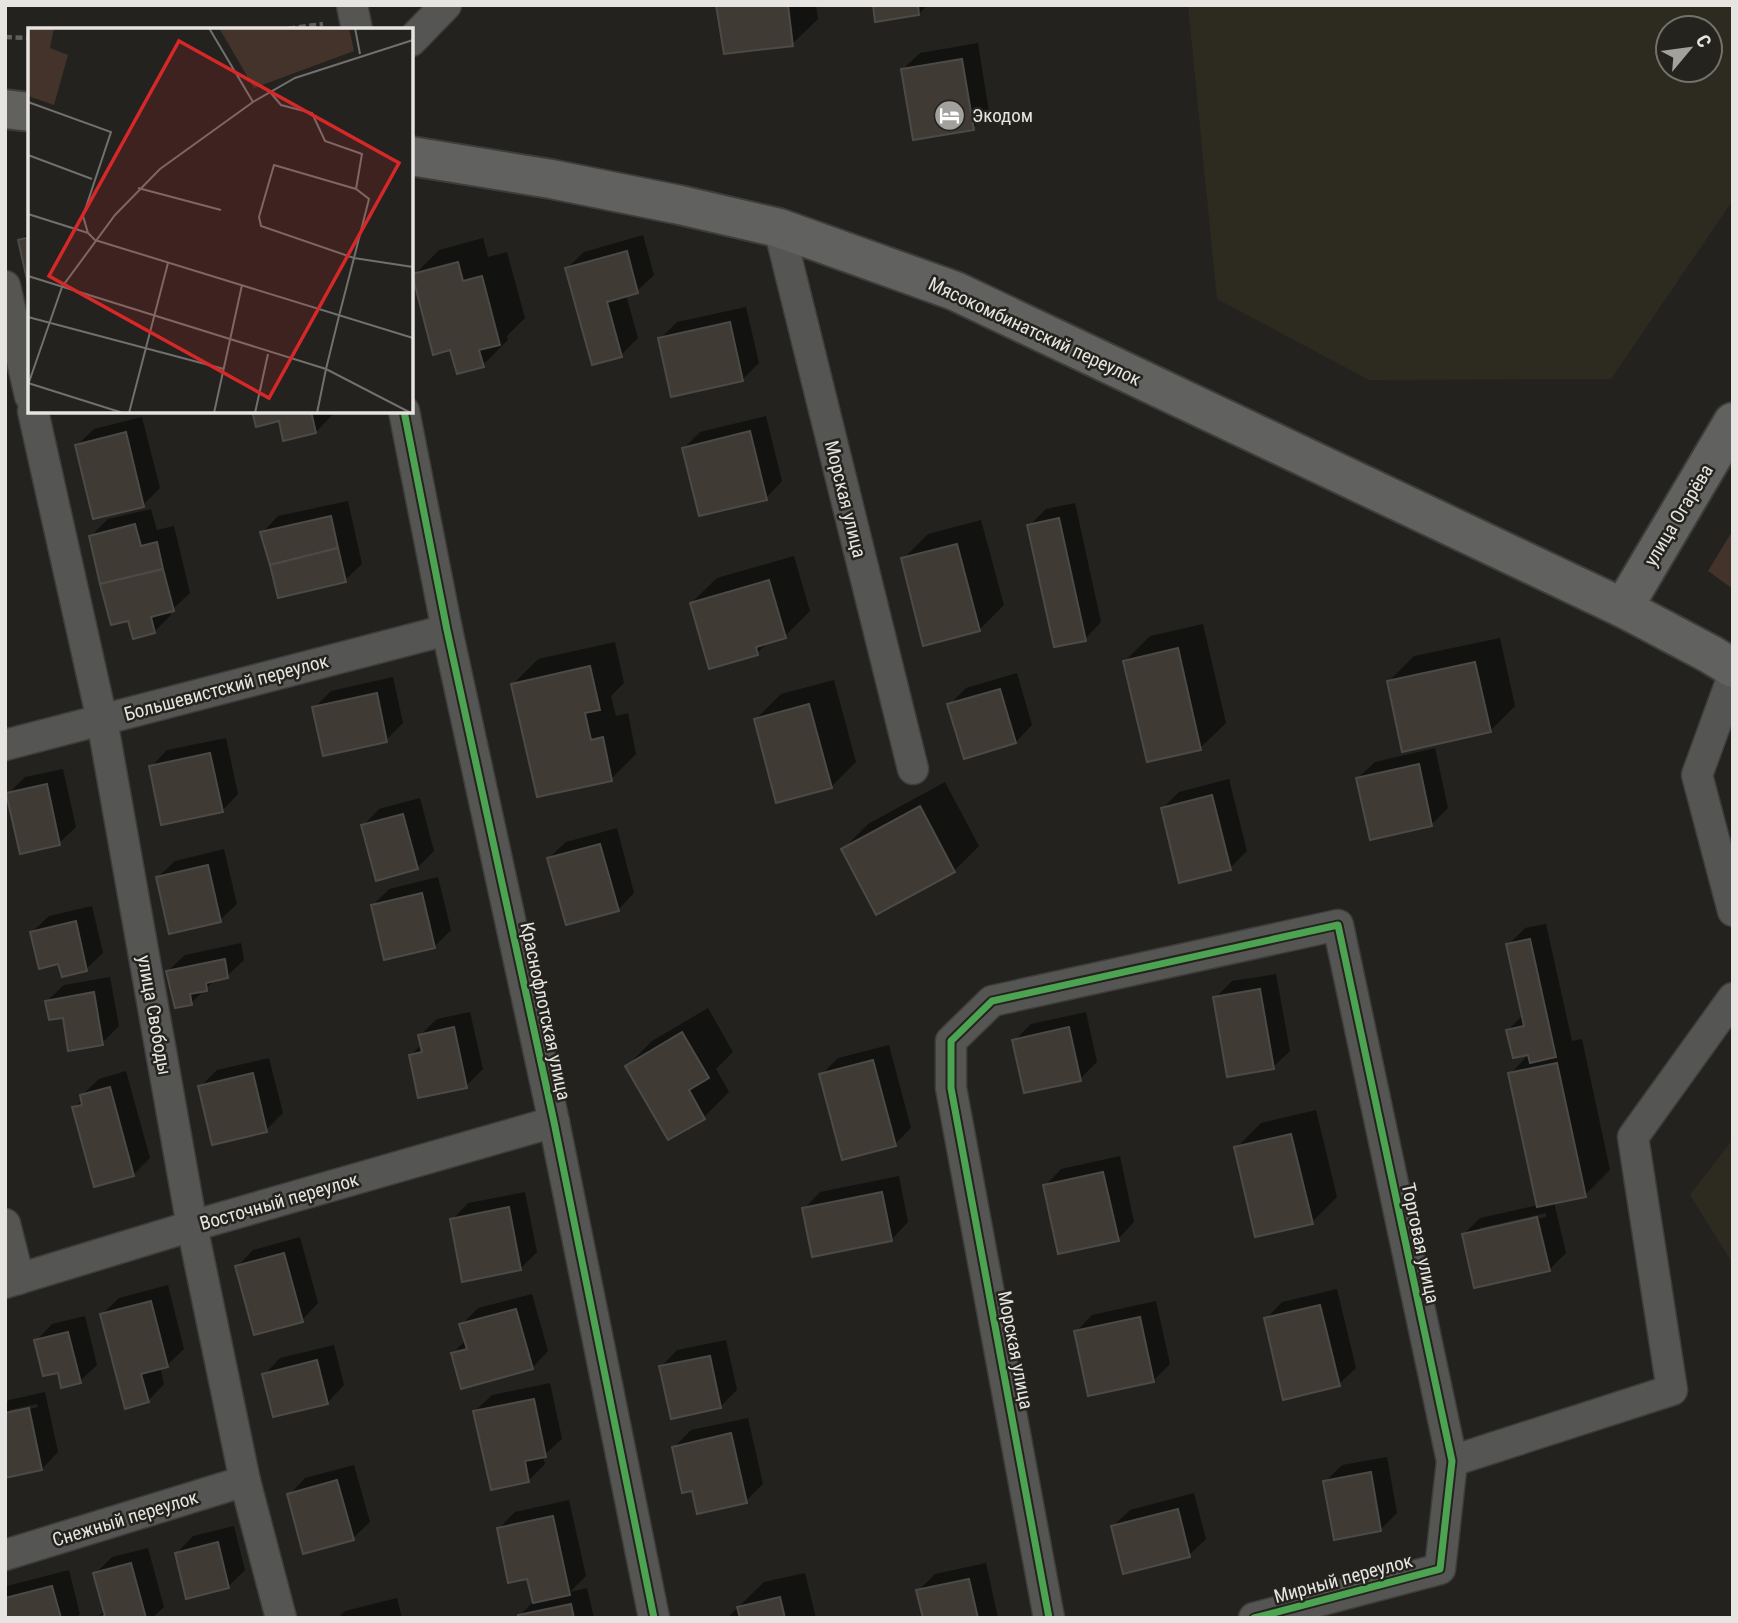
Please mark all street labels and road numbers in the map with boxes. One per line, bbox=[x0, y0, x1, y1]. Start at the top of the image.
street label: Мясокомбинатский переулок bbox=[925, 272, 1145, 391]
street label: Морская улица bbox=[820, 438, 871, 560]
street label: улица Огарёва bbox=[1639, 460, 1718, 570]
street label: Большевистский переулок bbox=[121, 649, 331, 726]
street label: Краснофлотская улица bbox=[515, 920, 576, 1102]
street label: улица Свободы bbox=[133, 953, 176, 1077]
street label: Восточный переулок bbox=[197, 1168, 361, 1235]
street label: Торговая улица bbox=[1397, 1181, 1444, 1305]
street label: Морская улица bbox=[993, 1289, 1038, 1411]
street label: Снежный переулок bbox=[49, 1485, 201, 1552]
street label: Мирный переулок bbox=[1271, 1549, 1415, 1608]

